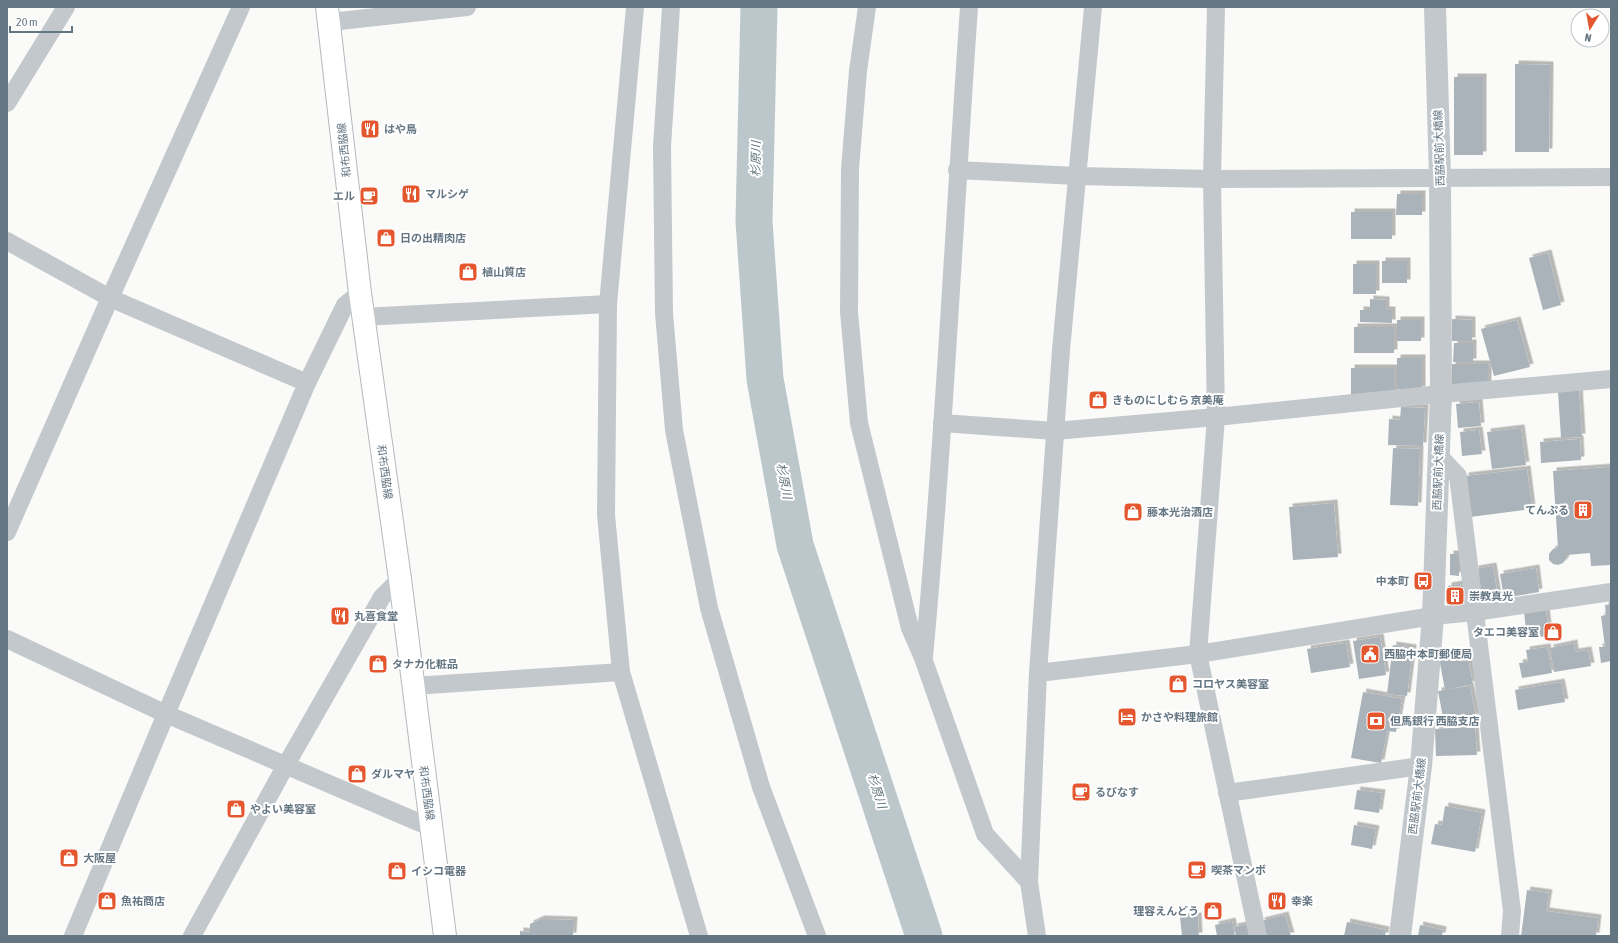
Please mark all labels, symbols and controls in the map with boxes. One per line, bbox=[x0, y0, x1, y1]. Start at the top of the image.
scale bar bbox=[10, 8, 72, 34]
north arrow bbox=[1570, 8, 1610, 48]
text: 20 m bbox=[16, 15, 38, 29]
text: N bbox=[1584, 31, 1592, 44]
street label: 西脇駅前大橋線 bbox=[1432, 109, 1446, 187]
restaurant icon: はや鳥 bbox=[359, 118, 381, 140]
street label: 和布西脇線 bbox=[335, 122, 353, 178]
place label: はや鳥 bbox=[384, 123, 417, 135]
water label: 杉原川 bbox=[749, 139, 763, 177]
restaurant icon: マルシゲ bbox=[400, 183, 422, 205]
cafe icon: エル bbox=[358, 185, 380, 207]
place label: マルシゲ bbox=[425, 188, 469, 200]
place label: エル bbox=[333, 190, 355, 202]
shop icon: 日の出精肉店 bbox=[375, 227, 397, 249]
place label: 日の出精肉店 bbox=[400, 232, 466, 244]
shop icon: 植山質店 bbox=[457, 261, 479, 283]
place label: 植山質店 bbox=[482, 266, 526, 278]
shop icon: きものにしむら 京美庵 bbox=[1087, 389, 1109, 411]
place label: きものにしむら 京美庵 bbox=[1112, 394, 1225, 406]
street label: 西脇駅前大橋線 bbox=[1431, 433, 1445, 511]
street label: 和布西脇線 bbox=[375, 444, 395, 500]
water label: 杉原川 bbox=[774, 462, 795, 502]
building icon: てんぷる bbox=[1572, 499, 1594, 521]
shop icon: 藤本光治酒店 bbox=[1122, 501, 1144, 523]
place label: てんぷる bbox=[1525, 504, 1569, 516]
place label: 藤本光治酒店 bbox=[1147, 506, 1213, 518]
bus stop icon: 中本町 bbox=[1412, 570, 1434, 592]
place label: 中本町 bbox=[1376, 575, 1409, 587]
building icon: 崇教真光 bbox=[1444, 585, 1466, 607]
place label: 崇教真光 bbox=[1469, 590, 1513, 602]
restaurant icon: 丸喜食堂 bbox=[329, 605, 351, 627]
place label: 丸喜食堂 bbox=[354, 610, 398, 622]
shop icon: タエコ美容室 bbox=[1542, 621, 1564, 643]
place label: タエコ美容室 bbox=[1473, 626, 1539, 638]
public building icon: 西脇中本町郵便局 bbox=[1359, 643, 1381, 665]
place label: 西脇中本町郵便局 bbox=[1384, 648, 1472, 660]
shop icon: タナカ化粧品 bbox=[367, 653, 389, 675]
place label: タナカ化粧品 bbox=[392, 658, 458, 670]
shop icon: コロヤス美容室 bbox=[1167, 673, 1189, 695]
place label: コロヤス美容室 bbox=[1192, 678, 1269, 690]
hotel icon: かさや料理旅館 bbox=[1116, 706, 1138, 728]
bank icon: 但馬銀行 西脇支店 bbox=[1365, 710, 1387, 732]
place label: かさや料理旅館 bbox=[1141, 711, 1218, 723]
place label: 但馬銀行 西脇支店 bbox=[1390, 715, 1480, 727]
street label: 西脇駅前大橋線 bbox=[1406, 757, 1428, 835]
shop icon: ダルマヤ bbox=[346, 763, 368, 785]
street label: 和布西脇線 bbox=[417, 765, 437, 821]
place label: ダルマヤ bbox=[371, 768, 415, 780]
water label: 杉原川 bbox=[865, 772, 890, 812]
cafe icon: るびなす bbox=[1070, 781, 1092, 803]
place label: るびなす bbox=[1095, 786, 1139, 798]
shop icon: やよい美容室 bbox=[225, 798, 247, 820]
place label: やよい美容室 bbox=[250, 803, 316, 815]
shop icon: 大阪屋 bbox=[58, 847, 80, 869]
place label: 大阪屋 bbox=[83, 852, 116, 864]
cafe icon: 喫茶マンボ bbox=[1186, 859, 1208, 881]
shop icon: イシコ電器 bbox=[386, 860, 408, 882]
place label: 喫茶マンボ bbox=[1211, 864, 1266, 876]
place label: イシコ電器 bbox=[411, 865, 467, 877]
shop icon: 魚祐商店 bbox=[96, 890, 118, 912]
restaurant icon: 幸楽 bbox=[1266, 890, 1288, 912]
place label: 魚祐商店 bbox=[121, 895, 165, 907]
place label: 幸楽 bbox=[1291, 895, 1313, 907]
shop icon: 理容えんどう bbox=[1202, 900, 1224, 922]
place label: 理容えんどう bbox=[1133, 905, 1199, 917]

